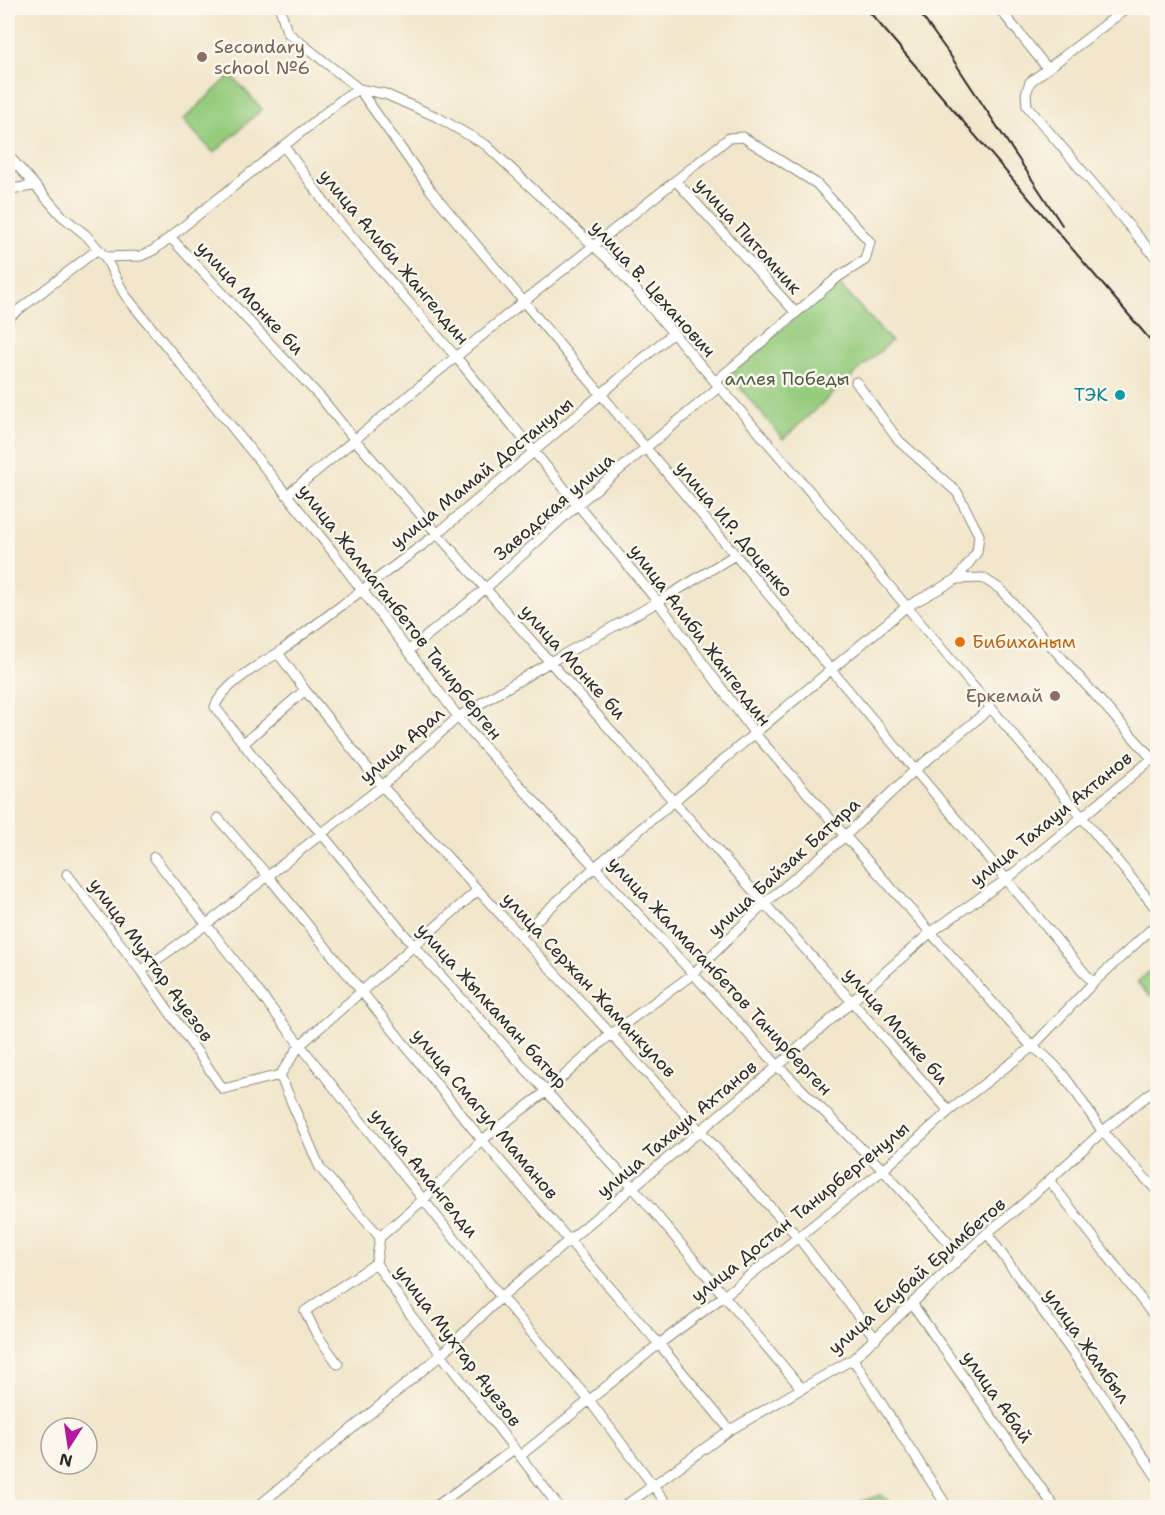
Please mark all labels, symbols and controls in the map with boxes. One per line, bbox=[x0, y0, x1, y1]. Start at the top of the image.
place label: Secondary school №6 bbox=[214, 35, 310, 80]
marker: Secondary school №6 bbox=[195, 50, 209, 64]
street label: улица Алиби Жангелдин bbox=[313, 164, 475, 350]
street label: улица Питомник bbox=[689, 173, 807, 300]
street label: улица В. Цеханович bbox=[585, 216, 721, 362]
street label: улица Монке би bbox=[191, 236, 309, 360]
park label: аллея Победы bbox=[724, 367, 850, 391]
place label: ТЭК bbox=[1074, 383, 1108, 407]
marker: ТЭК bbox=[1113, 388, 1127, 402]
street label: улица Мамай Достанулы bbox=[386, 392, 578, 554]
street label: Заводская улица bbox=[489, 448, 619, 566]
street label: улица И.Р. Доценко bbox=[670, 456, 798, 602]
street label: улица Жалмаганбетов Танирберген bbox=[293, 479, 507, 745]
street label: улица Алиби Жангелдин bbox=[624, 539, 776, 731]
street label: улица Монке би bbox=[515, 599, 631, 725]
place label: Бибиханым bbox=[972, 630, 1076, 654]
marker: Бибиханым bbox=[953, 635, 967, 649]
place label: Еркемай bbox=[966, 684, 1043, 708]
marker: Еркемай bbox=[1048, 689, 1062, 703]
street label: улица Арал bbox=[354, 701, 450, 789]
street label: улица Тахауи Ахтанов bbox=[965, 746, 1137, 892]
street label: улица Байзак Батыра bbox=[703, 792, 865, 942]
street label: улица Жалмаганбетов Танирберген bbox=[603, 851, 837, 1101]
street label: улица Мухтар Ауезов bbox=[83, 873, 219, 1047]
street label: улица Сержан Жаманкулов bbox=[497, 887, 681, 1083]
street label: улица Жылкаман батыр bbox=[411, 918, 573, 1094]
street label: улица Монке би bbox=[839, 962, 954, 1090]
street label: улица Смагул Маманов bbox=[406, 1024, 564, 1204]
street label: улица Тахауи Ахтанов bbox=[592, 1055, 762, 1203]
street label: улица Амангелди bbox=[364, 1103, 484, 1243]
street label: улица Достан Танирбергенулы bbox=[686, 1116, 914, 1308]
street label: улица Елубай Еримбетов bbox=[823, 1192, 1011, 1360]
street label: улица Мухтар Ауезов bbox=[389, 1260, 527, 1432]
street label: улица Жамбыл bbox=[1038, 1284, 1136, 1408]
street label: улица Абай bbox=[956, 1346, 1038, 1448]
north arrow bbox=[39, 1416, 99, 1476]
text: N bbox=[58, 1449, 74, 1472]

